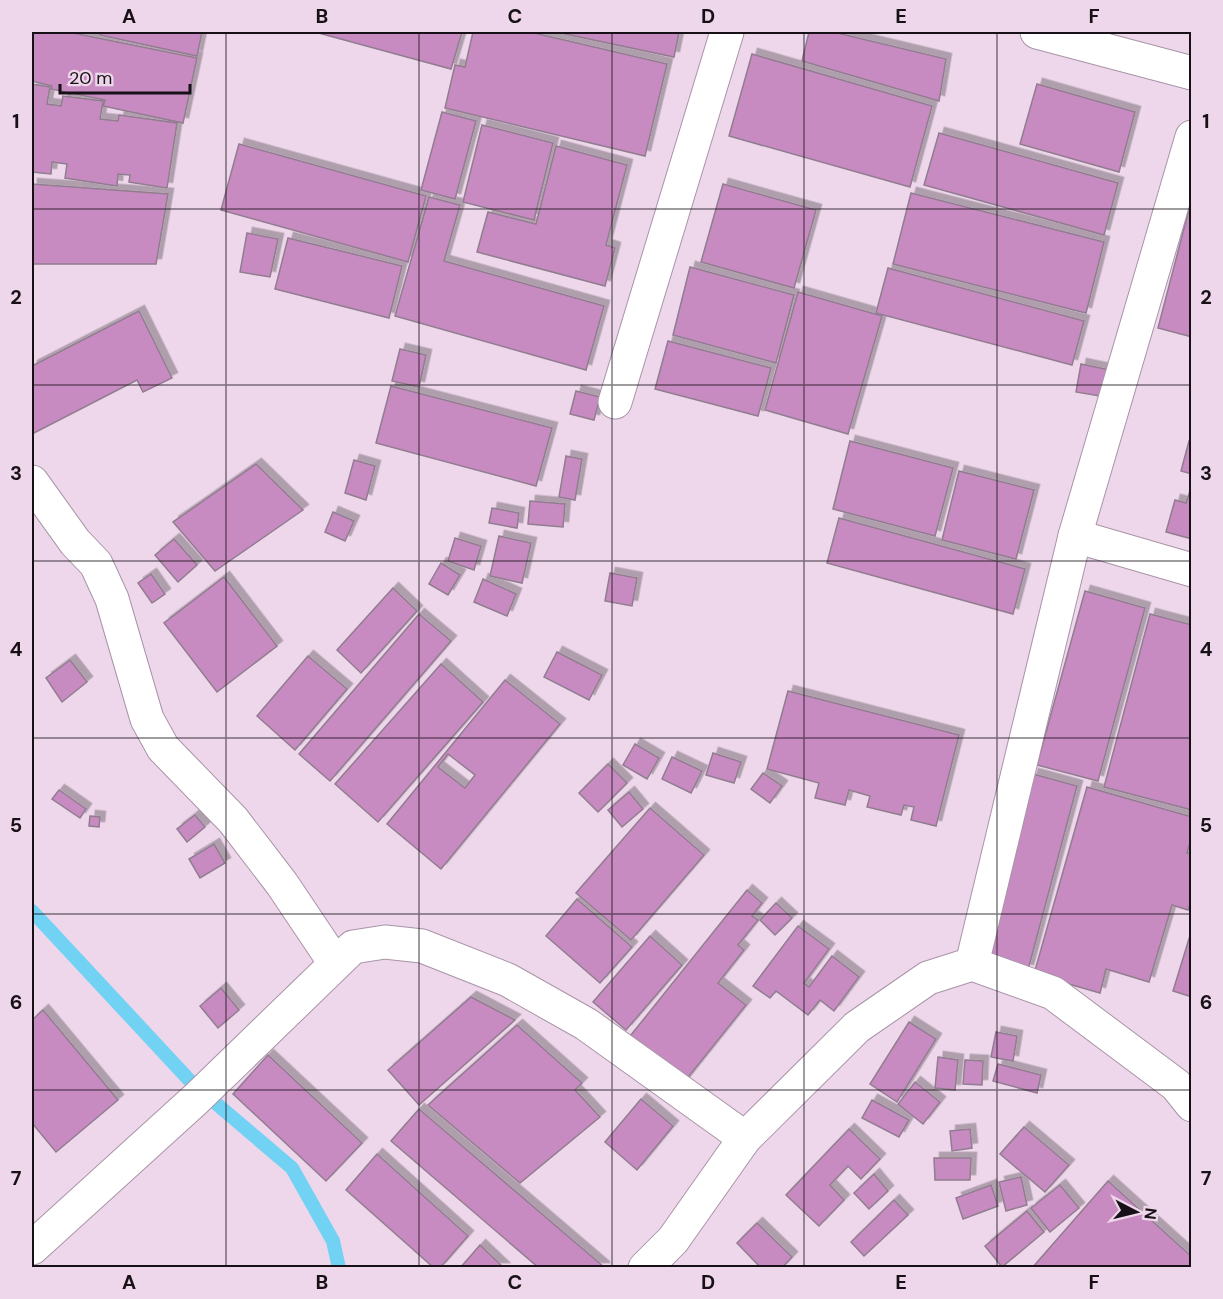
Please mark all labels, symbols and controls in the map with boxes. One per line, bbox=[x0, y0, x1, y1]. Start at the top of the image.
text: A bbox=[122, 3, 136, 29]
text: B bbox=[316, 3, 328, 29]
text: C bbox=[508, 3, 522, 29]
text: D bbox=[701, 3, 715, 29]
text: E bbox=[895, 3, 907, 29]
text: F bbox=[1088, 3, 1100, 29]
scale bar bbox=[60, 57, 190, 95]
text: 20 m bbox=[69, 66, 112, 90]
text: 1 bbox=[12, 108, 20, 134]
text: 1 bbox=[1202, 108, 1210, 134]
text: 2 bbox=[10, 284, 22, 310]
text: 2 bbox=[1200, 284, 1212, 310]
text: 3 bbox=[10, 460, 22, 486]
text: 3 bbox=[1200, 460, 1212, 486]
text: 4 bbox=[10, 636, 23, 662]
text: 4 bbox=[1200, 636, 1213, 662]
text: 5 bbox=[10, 812, 22, 838]
text: 5 bbox=[1200, 812, 1212, 838]
text: 6 bbox=[10, 989, 22, 1015]
text: 6 bbox=[1200, 989, 1212, 1015]
text: 7 bbox=[11, 1165, 22, 1191]
text: 7 bbox=[1201, 1165, 1212, 1191]
north arrow bbox=[1106, 1182, 1166, 1242]
text: N bbox=[1139, 1207, 1162, 1221]
text: A bbox=[122, 1269, 136, 1295]
text: B bbox=[316, 1269, 328, 1295]
text: C bbox=[508, 1269, 522, 1295]
text: D bbox=[701, 1269, 715, 1295]
text: E bbox=[895, 1269, 907, 1295]
text: F bbox=[1088, 1269, 1100, 1295]

